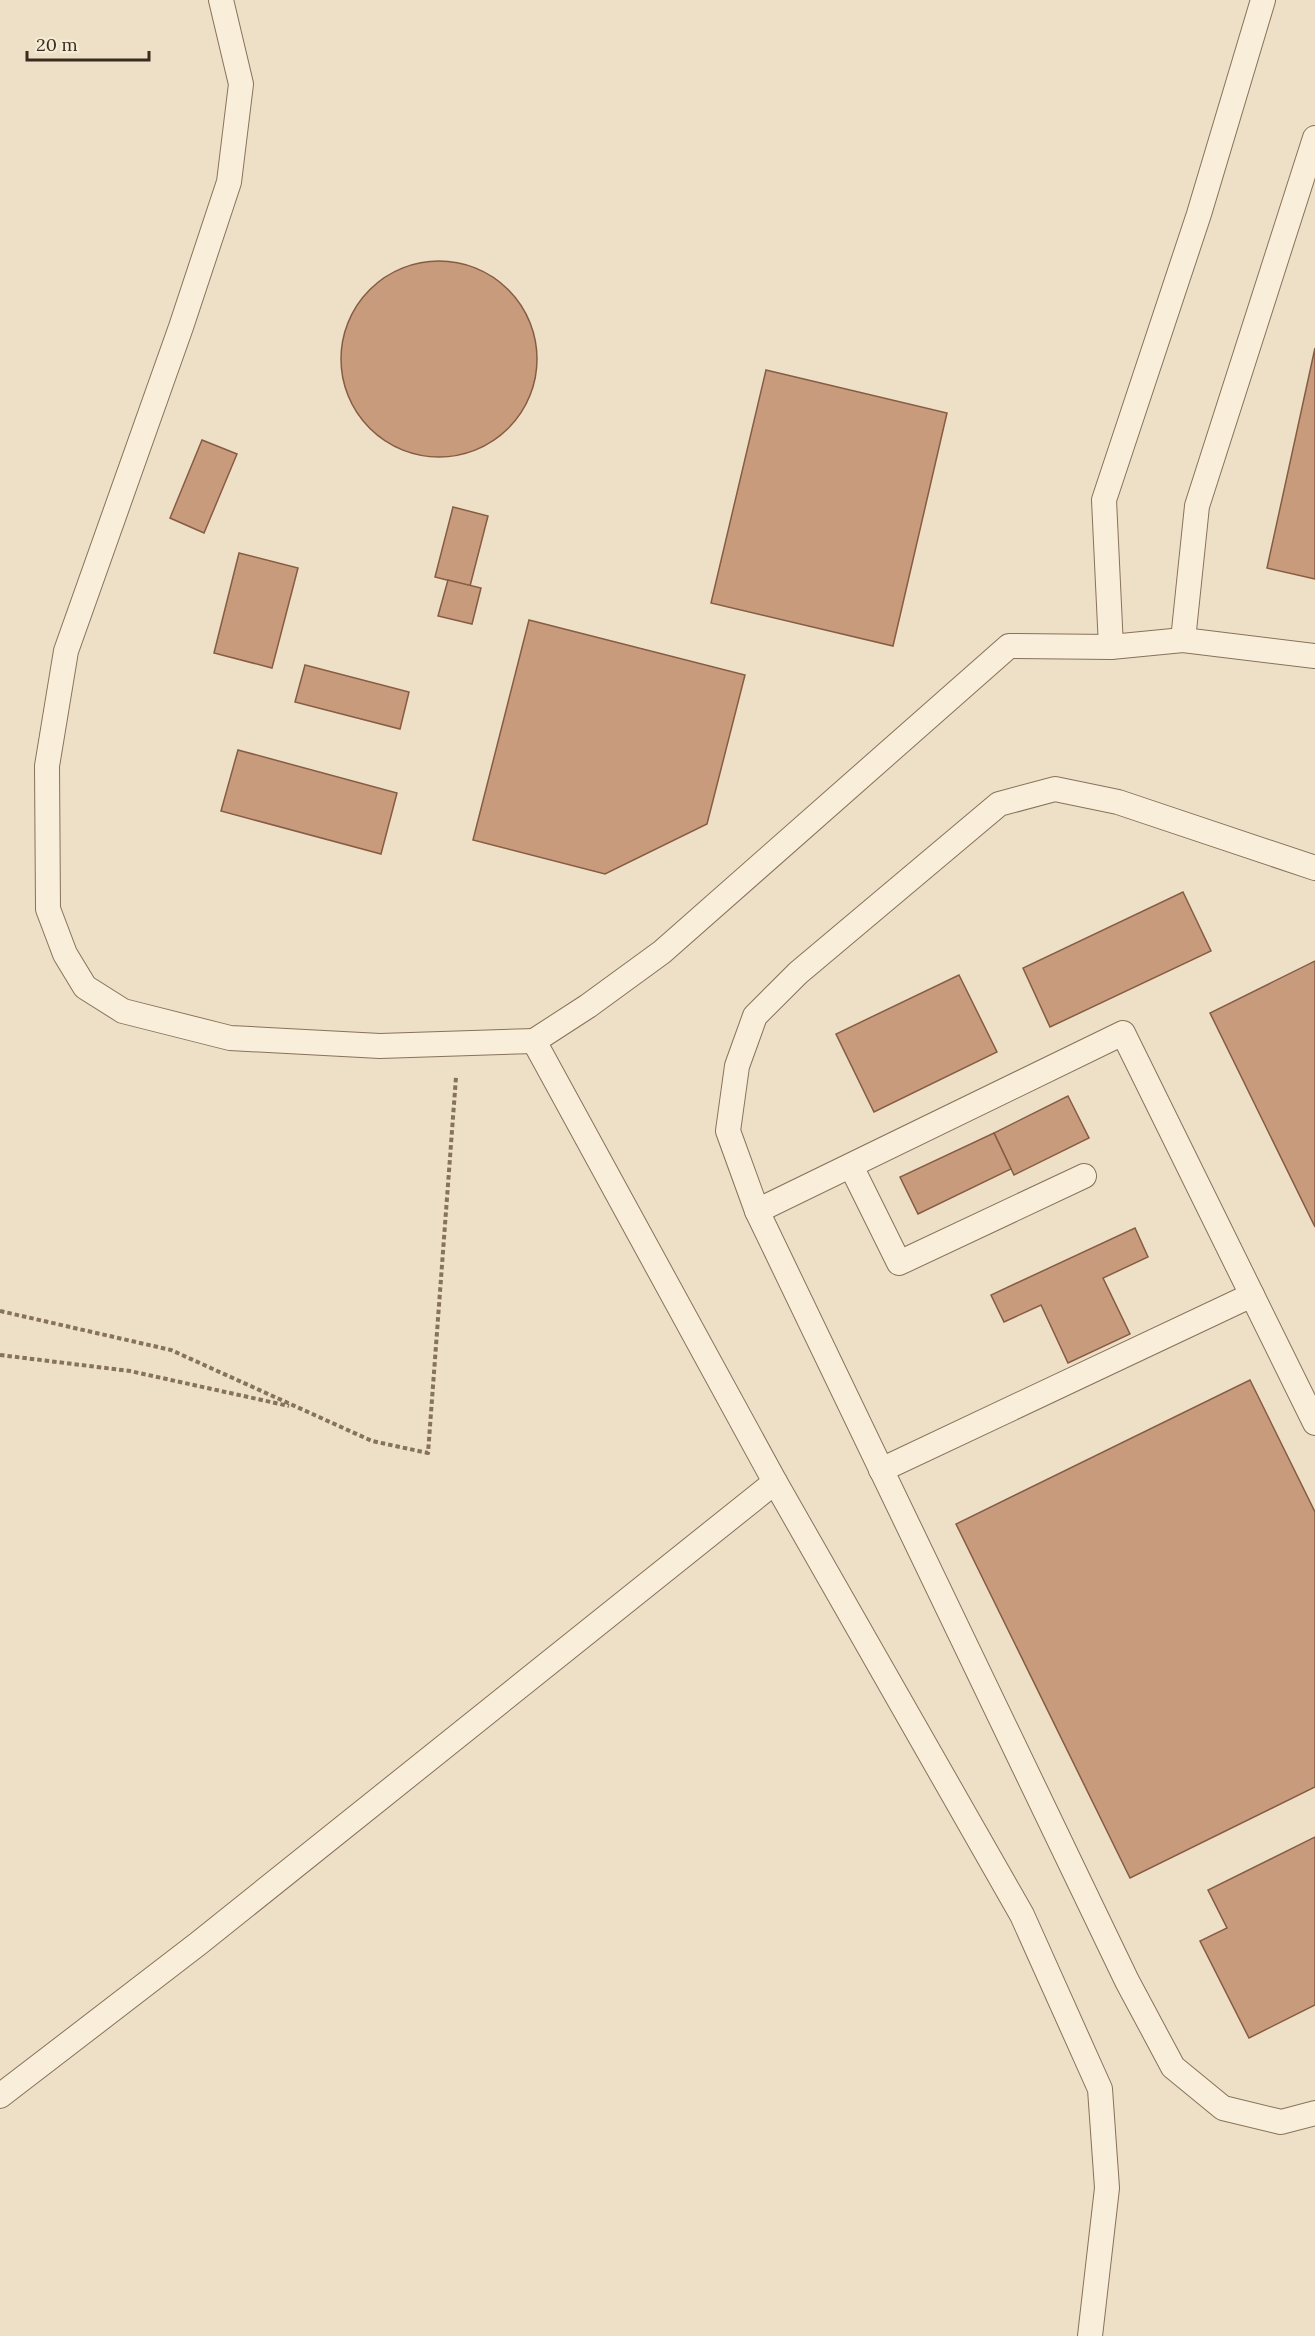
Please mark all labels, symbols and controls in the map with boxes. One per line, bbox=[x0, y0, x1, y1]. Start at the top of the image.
scale bar bbox=[27, 24, 148, 62]
text: 20 m bbox=[36, 33, 78, 56]

